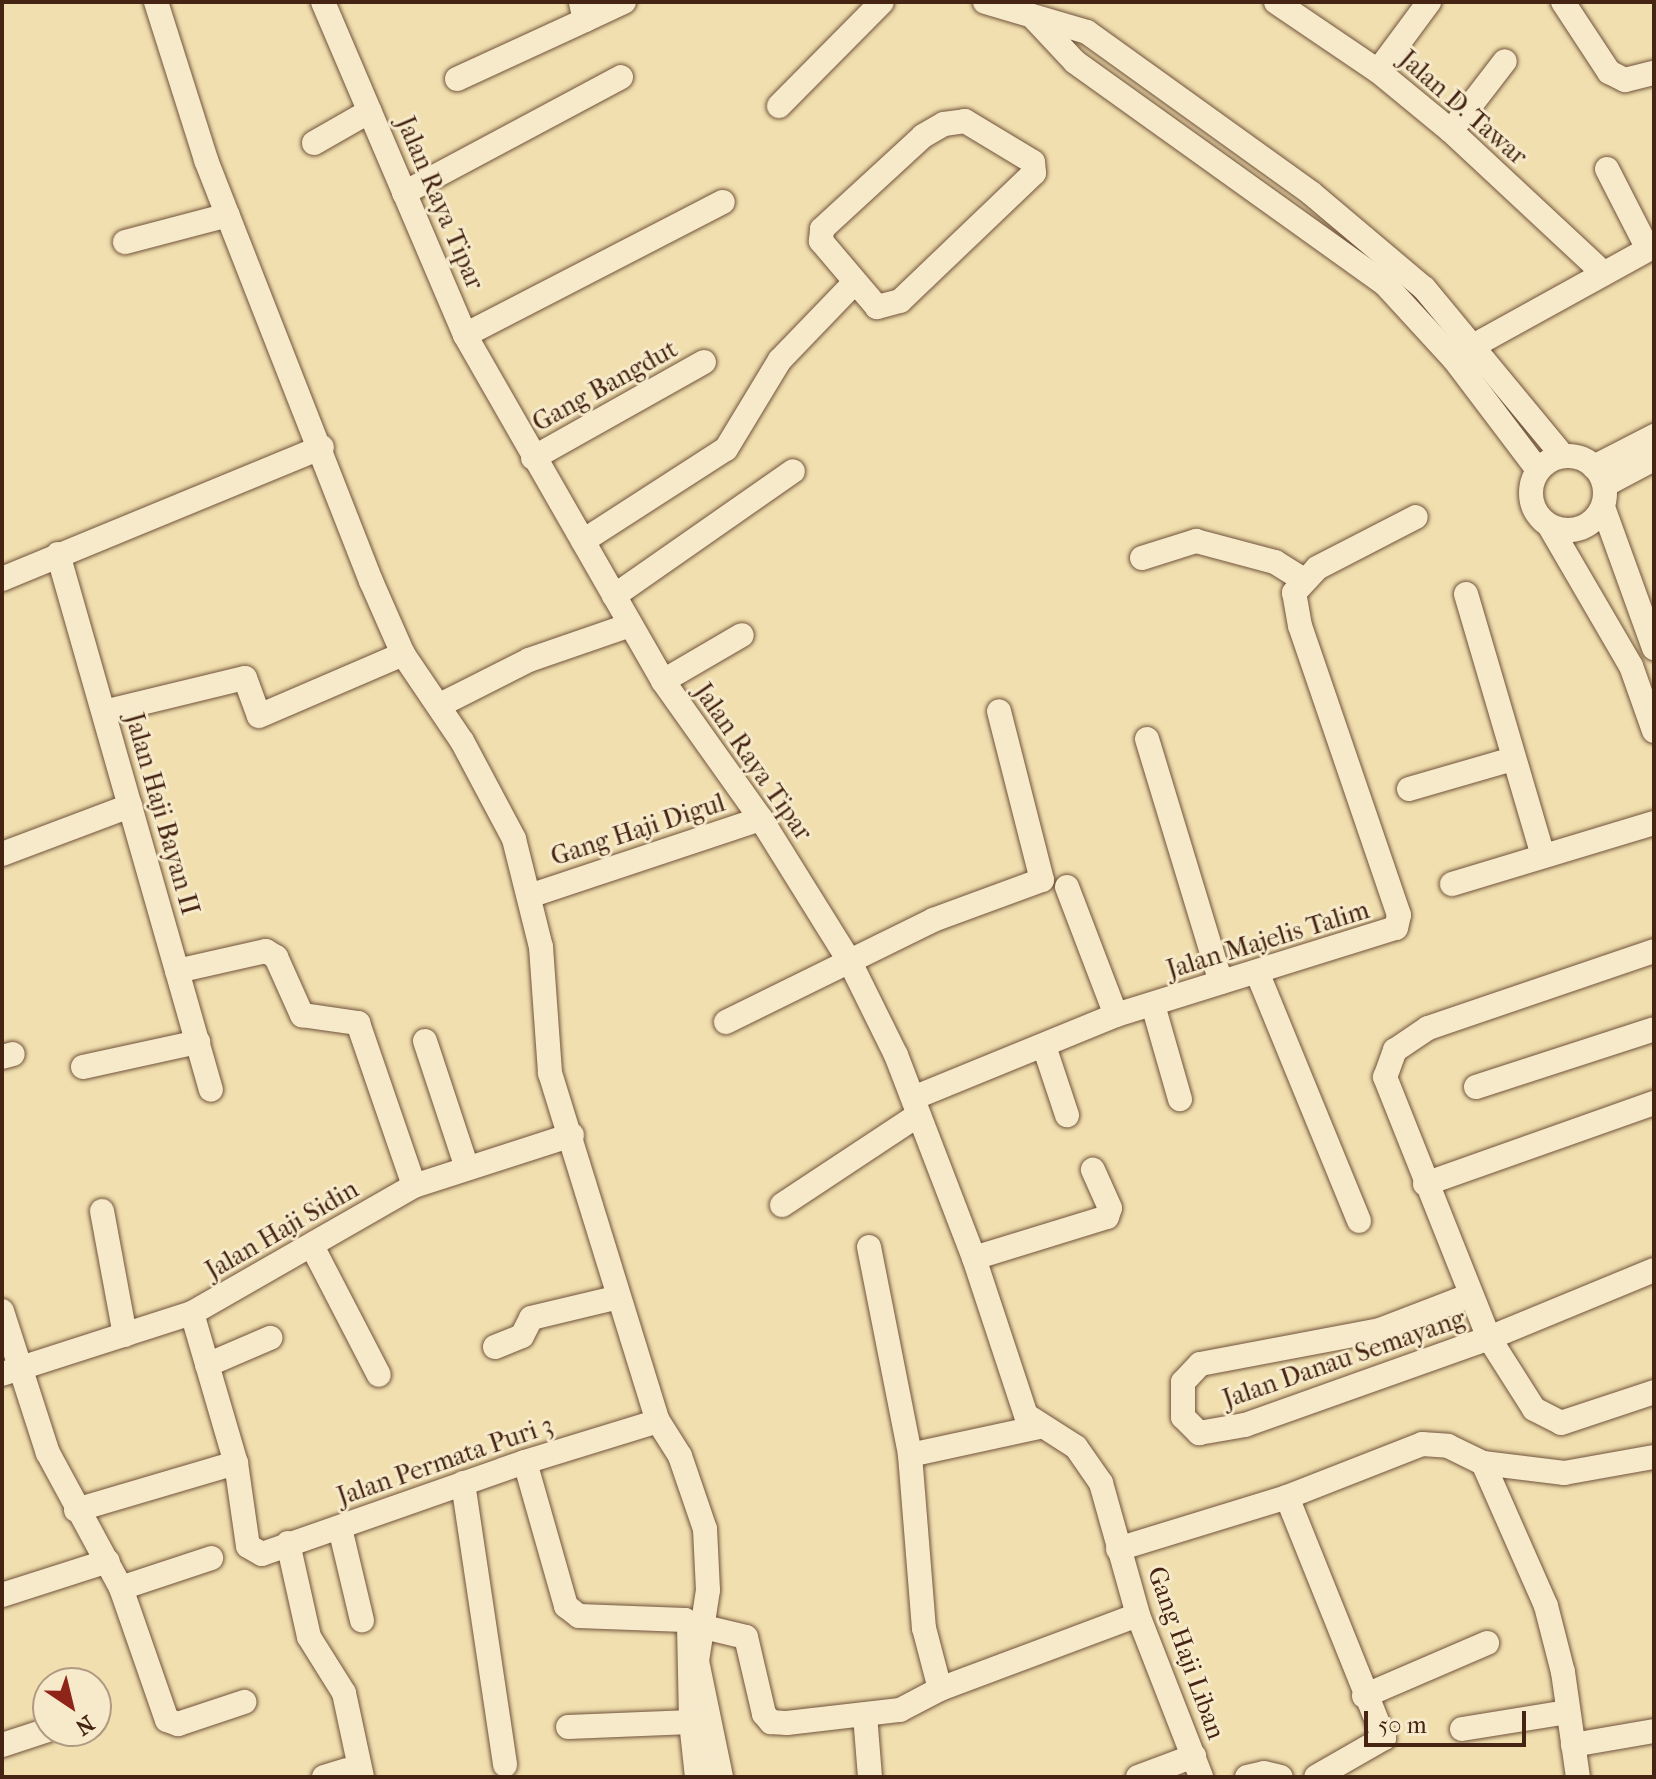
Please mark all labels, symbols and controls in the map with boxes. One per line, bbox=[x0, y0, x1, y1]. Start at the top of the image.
street label: Jalan D. Tawar bbox=[1393, 44, 1533, 172]
street label: Jalan Raya Tipar bbox=[389, 112, 491, 294]
street label: Gang Bangdut bbox=[527, 333, 683, 439]
street label: Jalan Raya Tipar bbox=[687, 677, 819, 847]
street label: Jalan Haji Bayan II bbox=[118, 709, 206, 919]
street label: Gang Haji Digul bbox=[547, 787, 729, 873]
street label: Jalan Majelis Talim bbox=[1163, 894, 1373, 986]
street label: Jalan Haji Sidin bbox=[200, 1174, 364, 1286]
street label: Jalan Danau Semayang bbox=[1219, 1303, 1469, 1415]
street label: Jalan Permata Puri 3 bbox=[333, 1409, 557, 1513]
street label: Gang Haji Liban bbox=[1140, 1562, 1232, 1744]
north arrow bbox=[32, 1667, 112, 1747]
scale bar bbox=[1368, 1695, 1530, 1745]
text: N bbox=[70, 1710, 99, 1740]
text: 50 m bbox=[1378, 1711, 1427, 1739]

